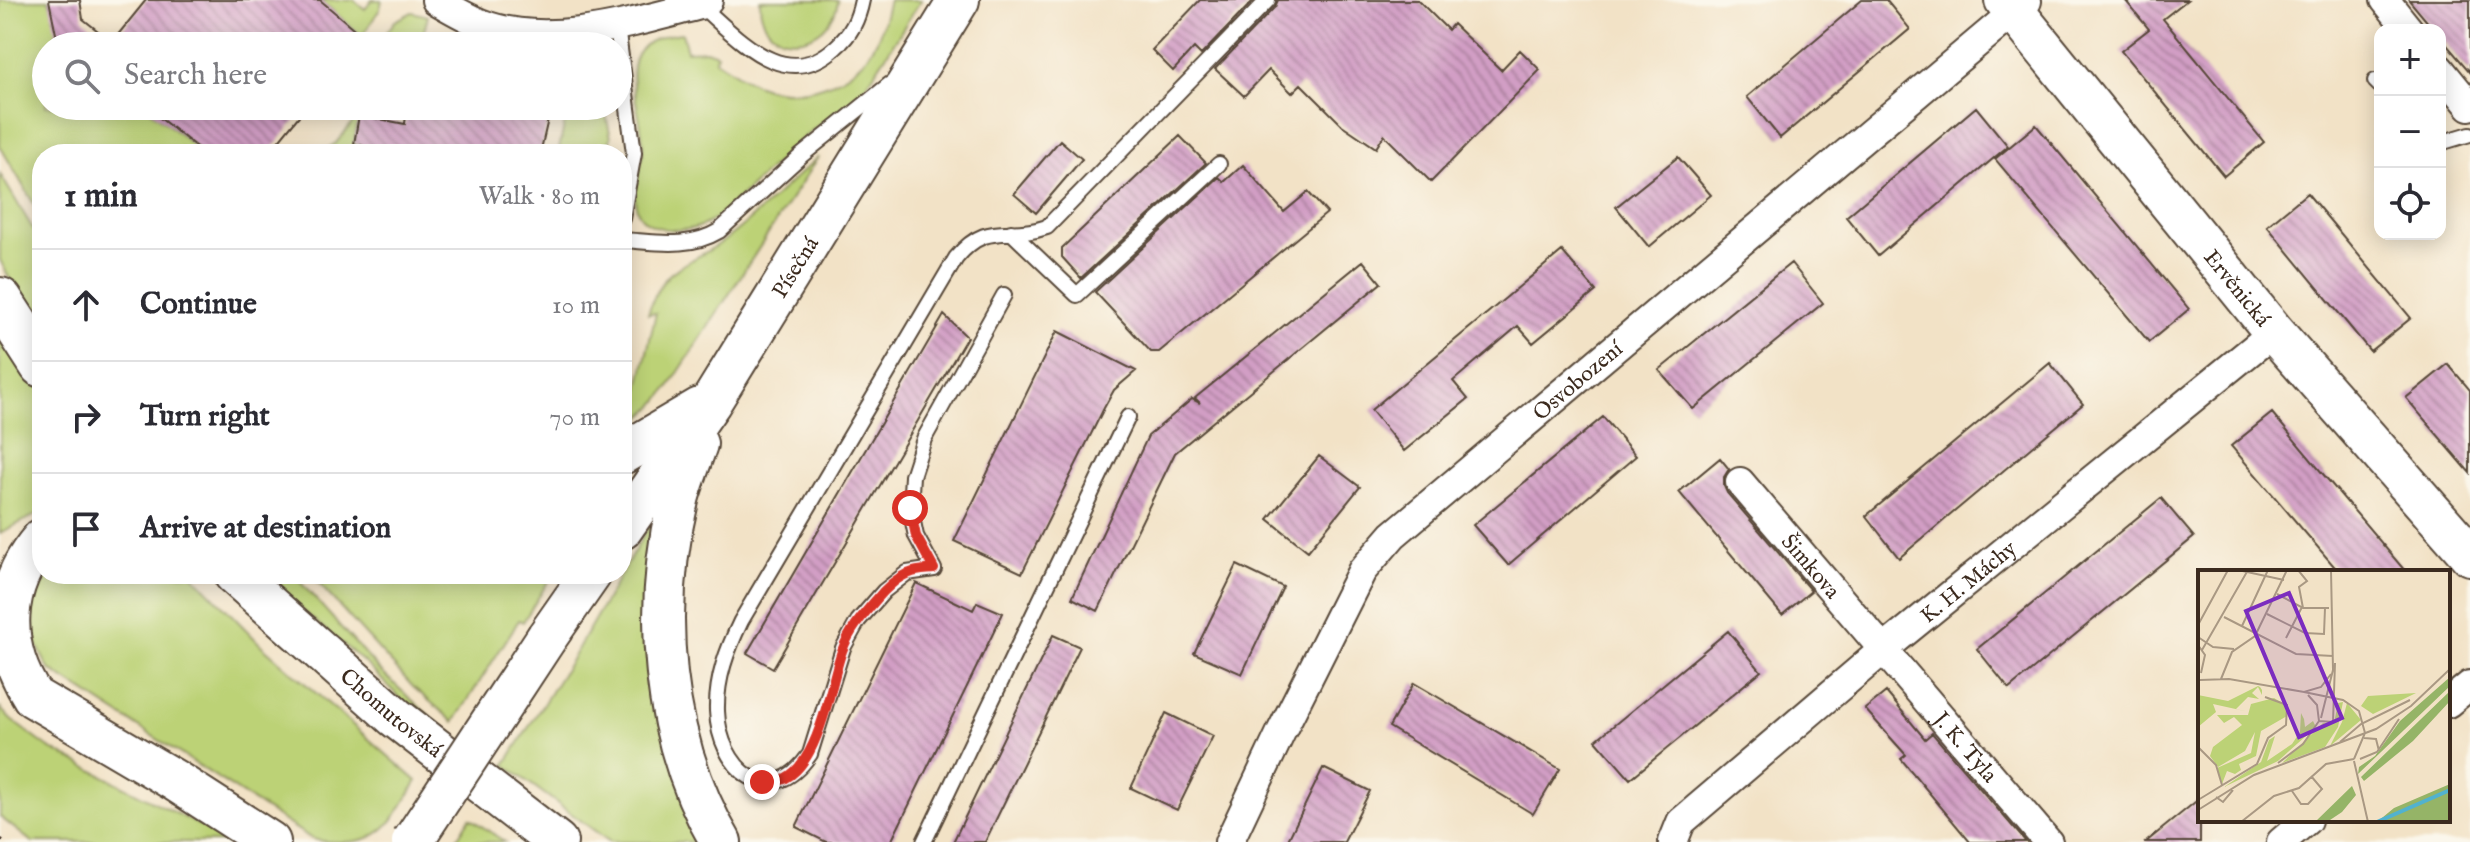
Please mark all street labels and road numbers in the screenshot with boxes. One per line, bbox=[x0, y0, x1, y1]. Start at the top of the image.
street label: Písečná bbox=[767, 231, 826, 304]
street label: Ervěnická bbox=[2197, 244, 2276, 333]
street label: Osvobození bbox=[1528, 334, 1631, 427]
street label: Šimkova bbox=[1774, 529, 1846, 605]
street label: K. H. Máchy bbox=[1915, 535, 2023, 630]
street label: Chomutovská bbox=[333, 663, 448, 765]
street label: J. K. Tyla bbox=[1925, 704, 2003, 789]

